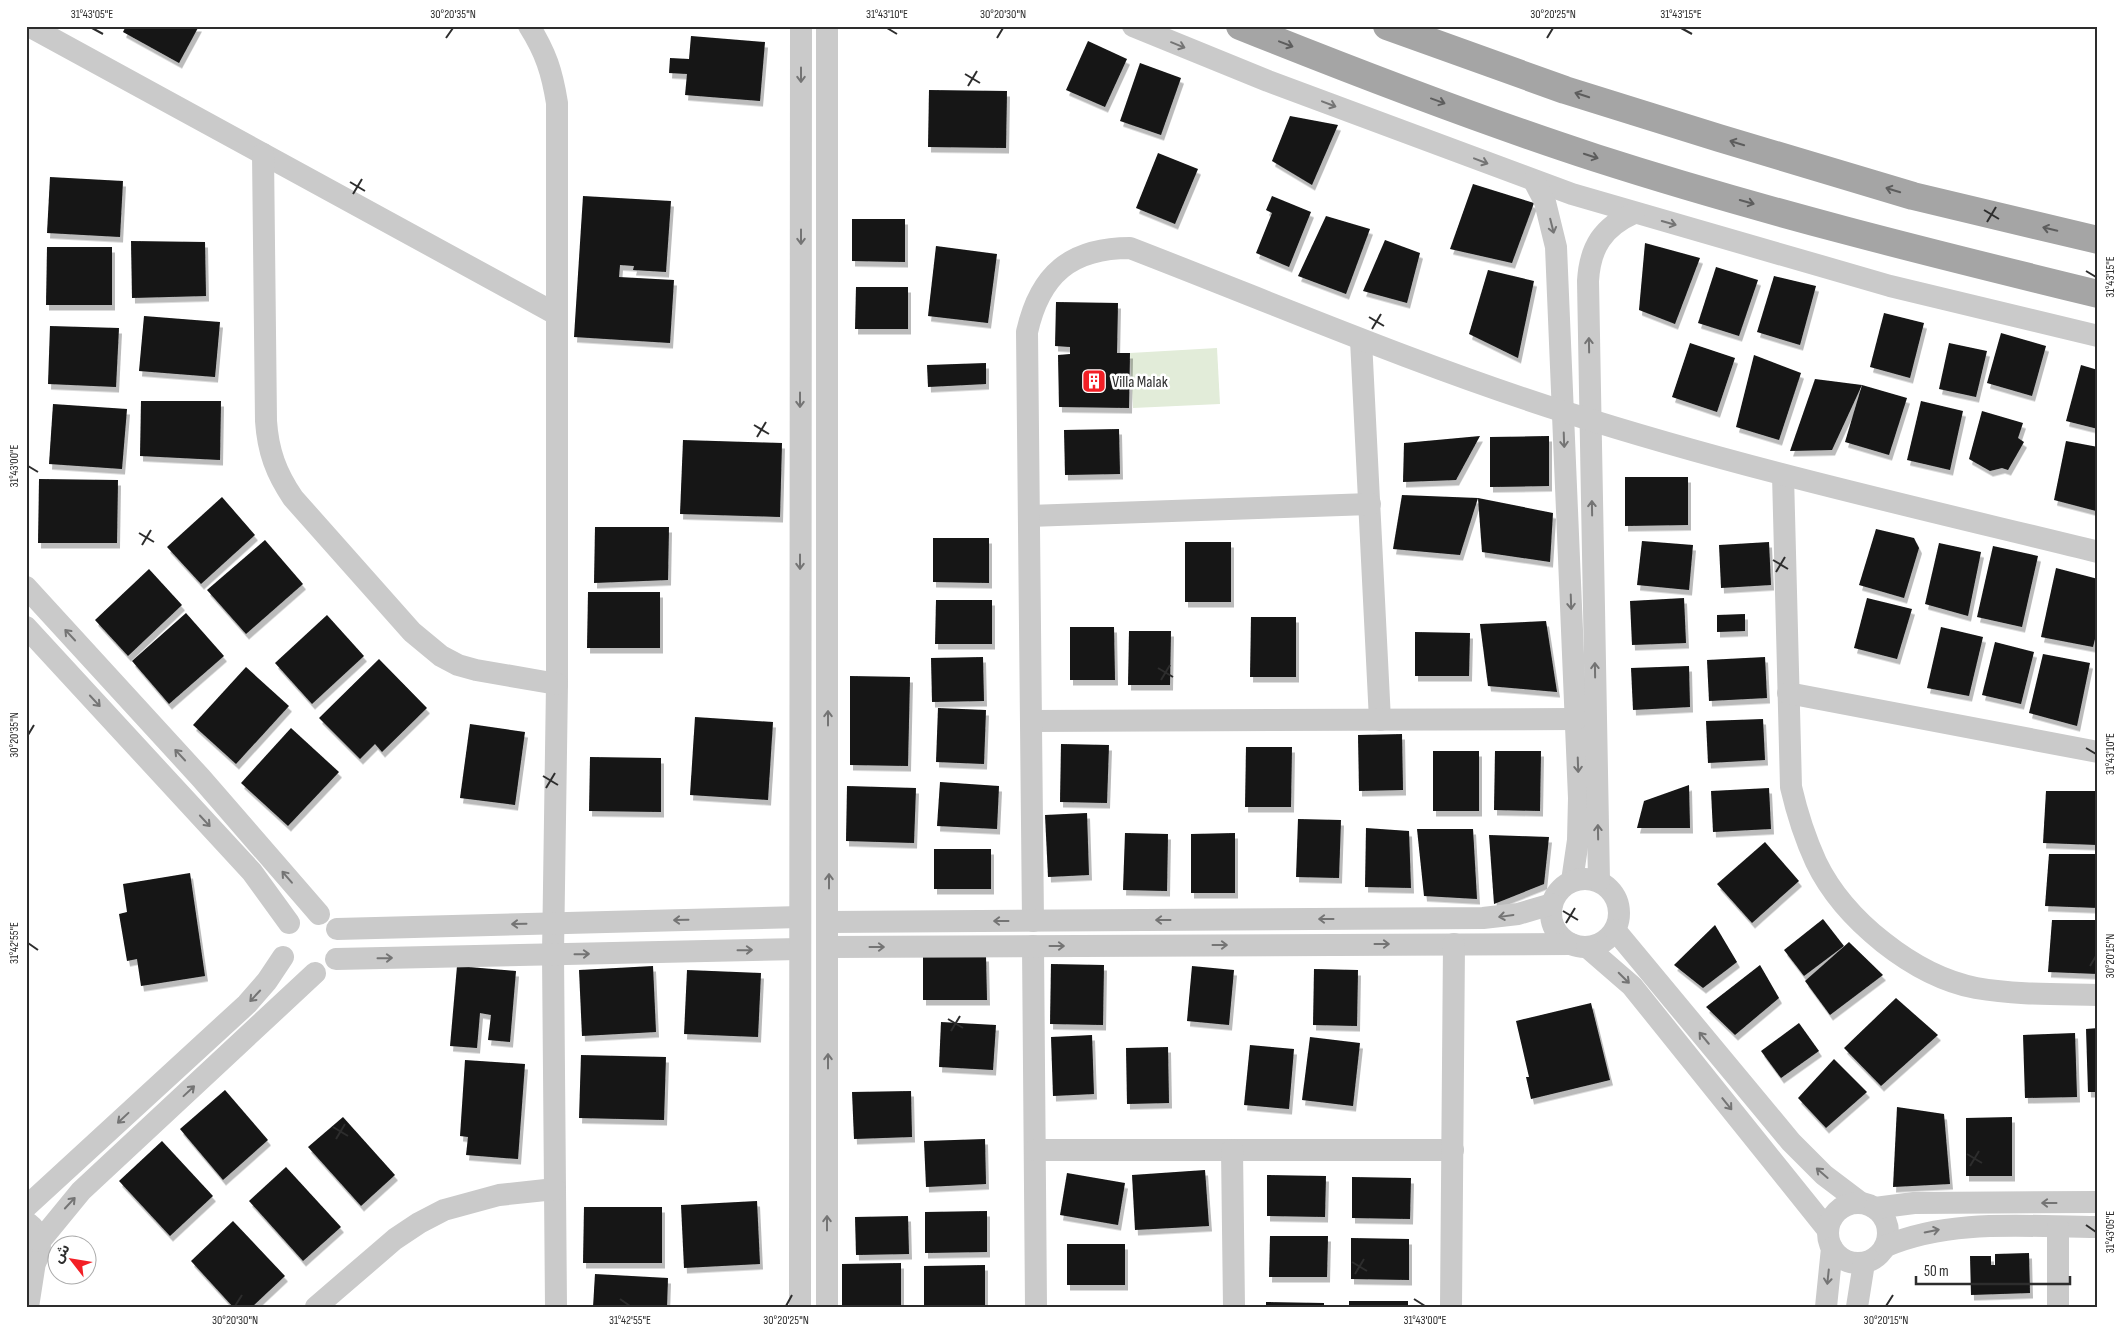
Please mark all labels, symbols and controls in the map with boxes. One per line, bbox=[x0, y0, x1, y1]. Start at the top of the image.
text: 31°43'05"E bbox=[71, 7, 113, 22]
text: 30°20'35"N bbox=[430, 7, 476, 22]
text: 31°43'10"E bbox=[866, 7, 908, 22]
text: 30°20'30"N bbox=[980, 7, 1026, 22]
text: 30°20'25"N bbox=[1530, 7, 1576, 22]
text: 31°43'15"E bbox=[1660, 7, 1702, 22]
one-way arrow bbox=[1170, 40, 1185, 50]
one-way arrow bbox=[1277, 40, 1293, 49]
one-way arrow bbox=[796, 66, 806, 83]
one-way arrow bbox=[1574, 90, 1590, 100]
one-way arrow bbox=[1430, 97, 1445, 106]
one-way arrow bbox=[1321, 100, 1336, 109]
one-way arrow bbox=[1729, 138, 1745, 148]
one-way arrow bbox=[1582, 152, 1598, 161]
one-way arrow bbox=[1473, 157, 1488, 167]
one-way arrow bbox=[1885, 185, 1901, 194]
one-way arrow bbox=[1738, 197, 1754, 207]
one-way arrow bbox=[1548, 217, 1557, 233]
one-way arrow bbox=[1660, 219, 1676, 228]
one-way arrow bbox=[2043, 224, 2059, 233]
one-way arrow bbox=[796, 229, 806, 245]
text: 31°43'15"E bbox=[2103, 256, 2118, 298]
one-way arrow bbox=[1584, 337, 1594, 354]
building icon: Villa Malak bbox=[1081, 368, 1107, 394]
place label: Villa Malak bbox=[1112, 373, 1168, 392]
one-way arrow bbox=[796, 392, 805, 408]
one-way arrow bbox=[1559, 432, 1569, 448]
text: 31°43'00"E bbox=[7, 444, 22, 488]
one-way arrow bbox=[1587, 500, 1597, 516]
one-way arrow bbox=[795, 554, 805, 570]
one-way arrow bbox=[1566, 594, 1576, 610]
one-way arrow bbox=[64, 628, 76, 641]
one-way arrow bbox=[1590, 662, 1600, 678]
one-way arrow bbox=[89, 695, 101, 708]
one-way arrow bbox=[823, 710, 833, 726]
text: 30°20'35"N bbox=[7, 712, 22, 758]
text: 31°43'10"E bbox=[2103, 733, 2118, 775]
one-way arrow bbox=[174, 748, 186, 761]
one-way arrow bbox=[1573, 756, 1583, 772]
one-way arrow bbox=[199, 815, 211, 828]
one-way arrow bbox=[1593, 825, 1603, 841]
one-way arrow bbox=[282, 871, 293, 884]
one-way arrow bbox=[824, 873, 834, 889]
one-way arrow bbox=[1498, 912, 1514, 922]
one-way arrow bbox=[1318, 914, 1334, 924]
one-way arrow bbox=[674, 915, 690, 925]
one-way arrow bbox=[1155, 915, 1172, 925]
one-way arrow bbox=[993, 916, 1009, 926]
one-way arrow bbox=[511, 919, 528, 929]
text: 31°42'55"E bbox=[7, 922, 22, 964]
text: 30°20'15"N bbox=[2103, 934, 2118, 978]
one-way arrow bbox=[1374, 939, 1390, 949]
one-way arrow bbox=[1212, 940, 1228, 950]
one-way arrow bbox=[1049, 941, 1065, 951]
one-way arrow bbox=[869, 942, 885, 952]
one-way arrow bbox=[736, 945, 753, 955]
one-way arrow bbox=[574, 949, 590, 959]
one-way arrow bbox=[376, 953, 393, 963]
one-way arrow bbox=[1618, 972, 1630, 984]
one-way arrow bbox=[249, 989, 260, 1002]
one-way arrow bbox=[1699, 1032, 1710, 1045]
one-way arrow bbox=[823, 1053, 833, 1069]
one-way arrow bbox=[182, 1085, 195, 1097]
one-way arrow bbox=[1721, 1097, 1732, 1110]
one-way arrow bbox=[116, 1112, 129, 1124]
one-way arrow bbox=[1816, 1167, 1829, 1179]
one-way arrow bbox=[64, 1196, 76, 1209]
one-way arrow bbox=[2041, 1198, 2057, 1207]
text: 31°43'05"E bbox=[2103, 1211, 2118, 1253]
one-way arrow bbox=[822, 1215, 832, 1232]
one-way arrow bbox=[1924, 1226, 1940, 1235]
north arrow bbox=[48, 1236, 98, 1286]
text: ش bbox=[49, 1241, 74, 1266]
scale bar bbox=[1916, 1253, 2070, 1285]
text: 50 m bbox=[1924, 1262, 1949, 1281]
one-way arrow bbox=[1823, 1269, 1833, 1285]
text: 30°20'30"N bbox=[212, 1313, 258, 1328]
text: 31°42'55"E bbox=[609, 1313, 651, 1328]
text: 30°20'25"N bbox=[763, 1313, 809, 1328]
text: 31°43'00"E bbox=[1403, 1313, 1447, 1328]
text: 30°20'15"N bbox=[1864, 1313, 1908, 1328]

